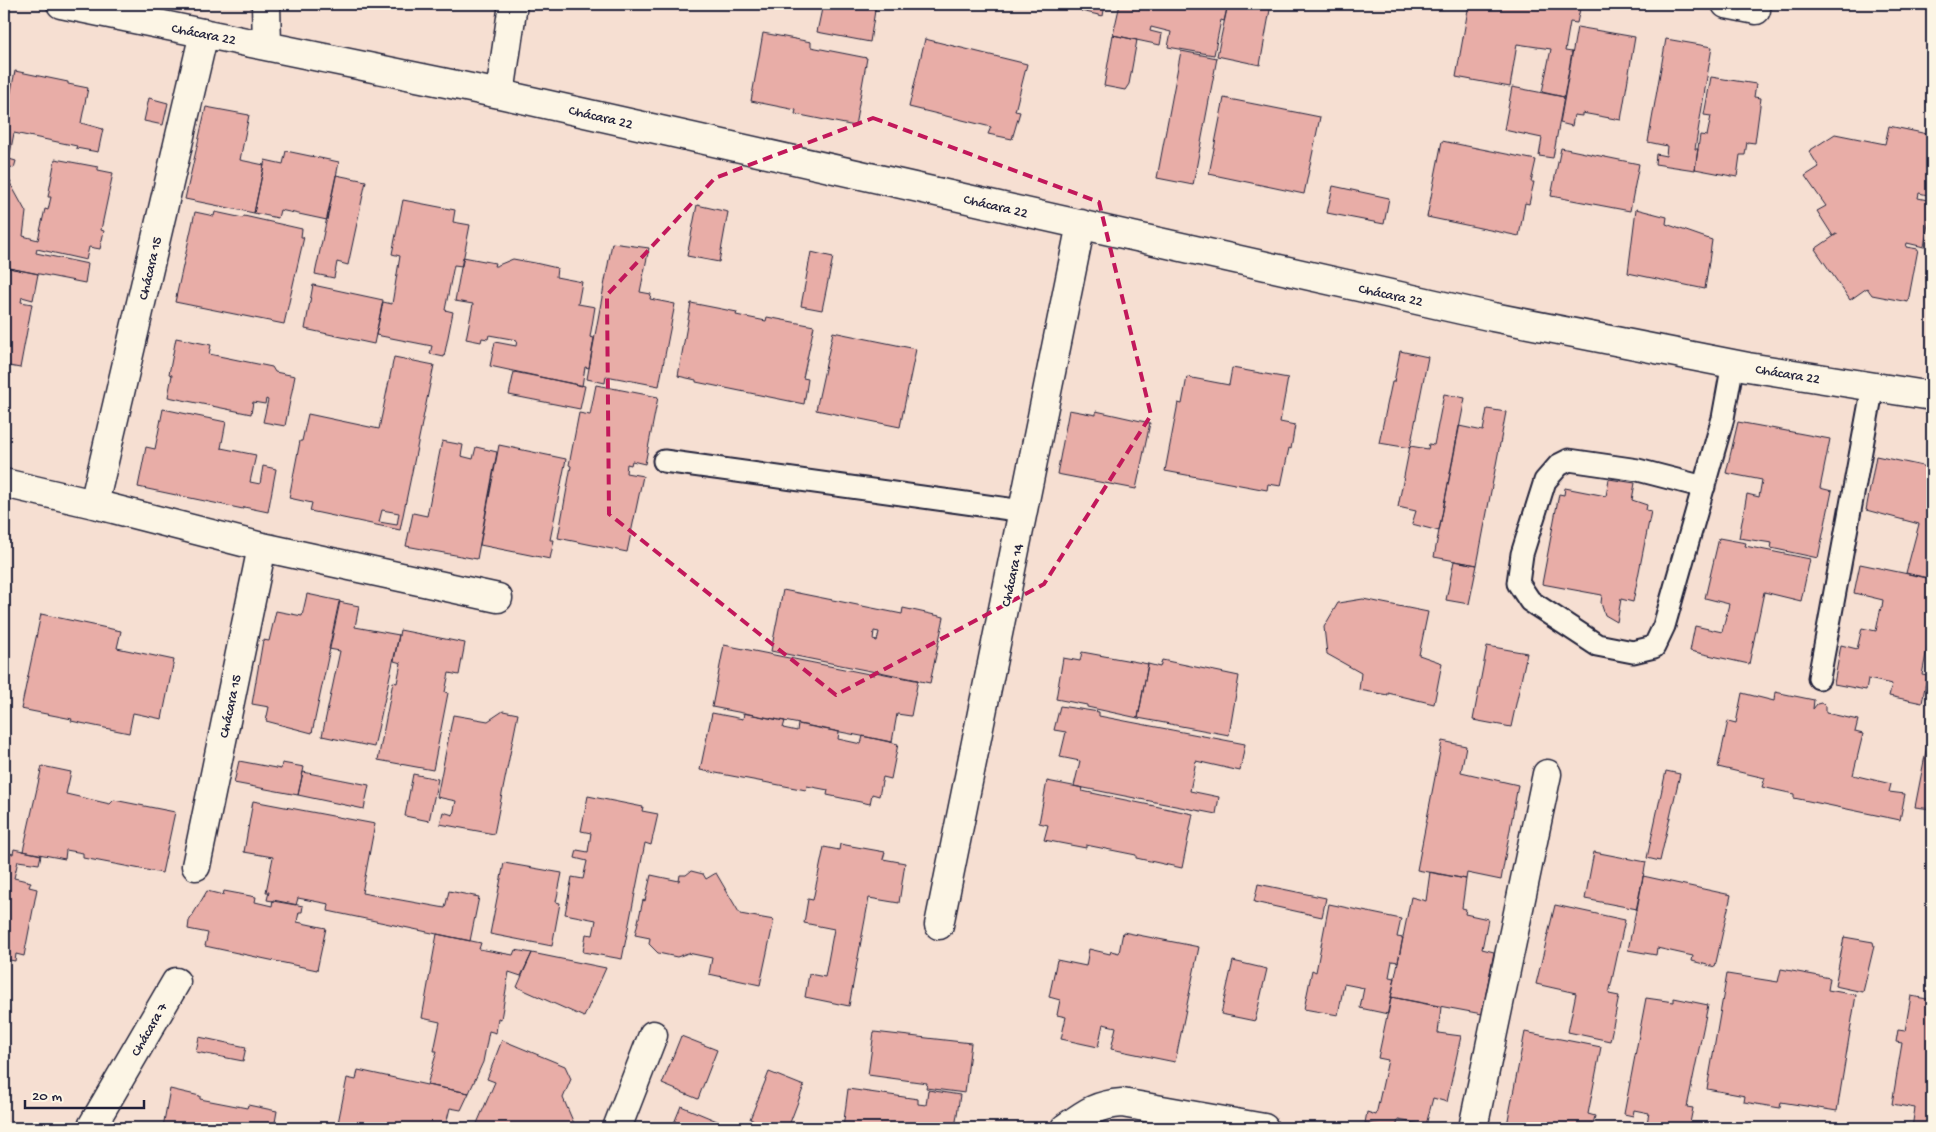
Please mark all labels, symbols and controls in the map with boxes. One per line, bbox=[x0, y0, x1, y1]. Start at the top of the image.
street label: Chácara 22 bbox=[170, 21, 237, 50]
street label: Chácara 22 bbox=[567, 103, 634, 134]
street label: Chácara 22 bbox=[962, 192, 1029, 223]
street label: Chácara 15 bbox=[136, 235, 167, 302]
street label: Chácara 22 bbox=[1357, 281, 1424, 312]
street label: Chácara 22 bbox=[1754, 362, 1821, 389]
street label: Chácara 14 bbox=[999, 542, 1028, 608]
street label: Chácara 15 bbox=[216, 673, 246, 740]
street label: Chácara 7 bbox=[128, 1000, 173, 1060]
scale bar bbox=[25, 1077, 144, 1109]
text: 20 m bbox=[32, 1088, 62, 1106]

